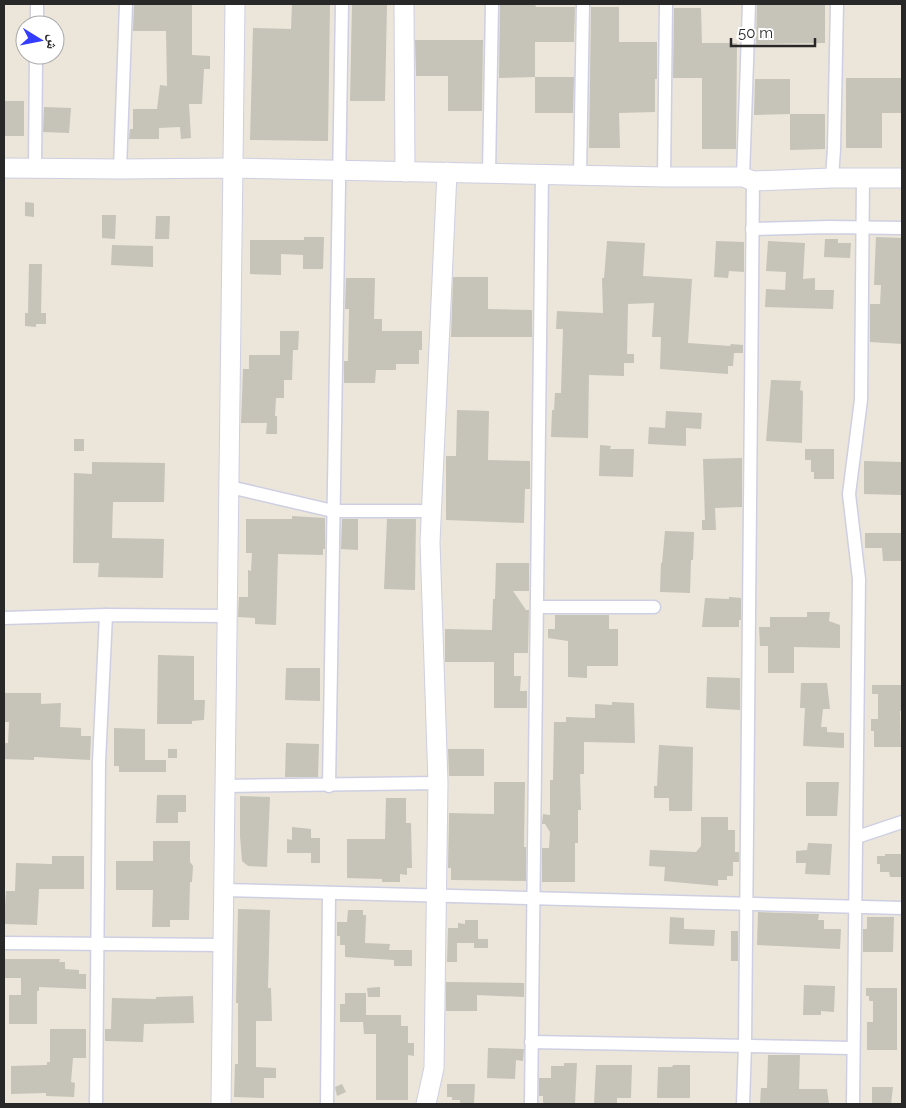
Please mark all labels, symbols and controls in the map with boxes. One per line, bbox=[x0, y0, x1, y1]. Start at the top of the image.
north arrow bbox=[15, 15, 65, 65]
scale bar bbox=[731, 15, 815, 47]
text: 50 m bbox=[738, 24, 773, 42]
text: ش bbox=[43, 33, 62, 51]

